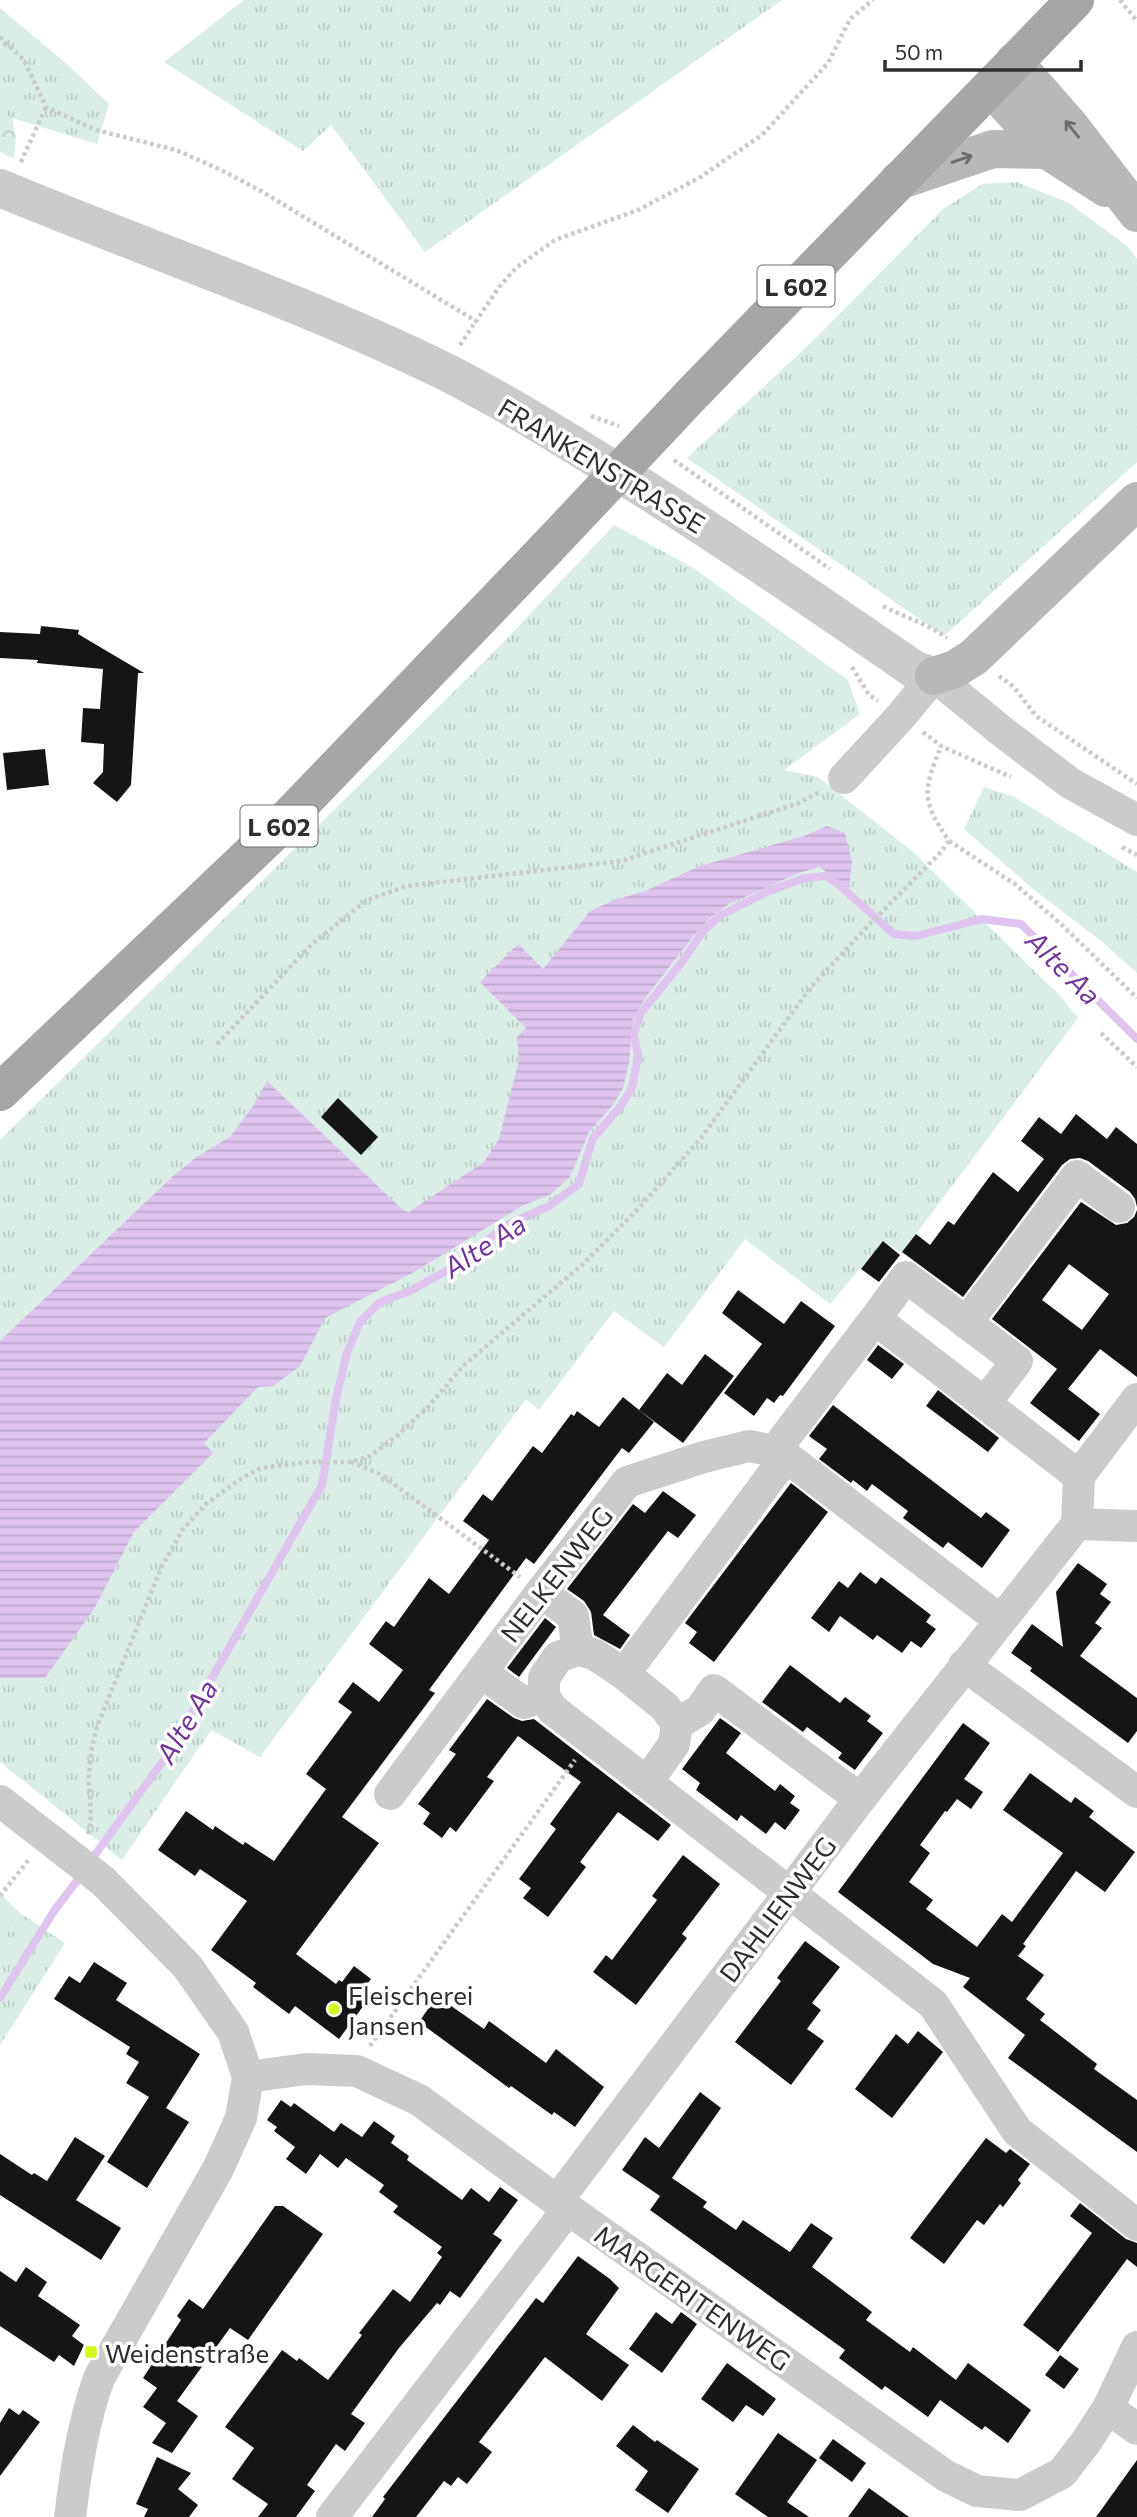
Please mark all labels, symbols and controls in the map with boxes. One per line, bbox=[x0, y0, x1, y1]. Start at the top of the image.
scale bar bbox=[885, 28, 1081, 72]
text: 50 m bbox=[895, 39, 943, 64]
one-way arrow bbox=[1064, 120, 1080, 138]
one-way arrow bbox=[951, 152, 973, 165]
road number: L 602 bbox=[758, 265, 834, 306]
street label: FRANKENSTRASSE bbox=[493, 391, 711, 539]
road number: L 602 bbox=[240, 806, 318, 846]
water label: Alte Aa bbox=[1019, 922, 1108, 1011]
water label: Alte Aa bbox=[435, 1206, 532, 1285]
street label: NELKENWEG bbox=[493, 1500, 619, 1648]
water label: Alte Aa bbox=[147, 1673, 224, 1770]
street label: DAHLIENWEG bbox=[712, 1830, 842, 1988]
place label: Fleischerei Jansen bbox=[348, 1979, 474, 2040]
marker: Fleischerei Jansen bbox=[326, 2001, 342, 2017]
street label: MARGERITENWEG bbox=[589, 2218, 797, 2376]
place label: Weidenstraße bbox=[105, 2337, 269, 2368]
marker: Weidenstraße bbox=[83, 2344, 99, 2360]

